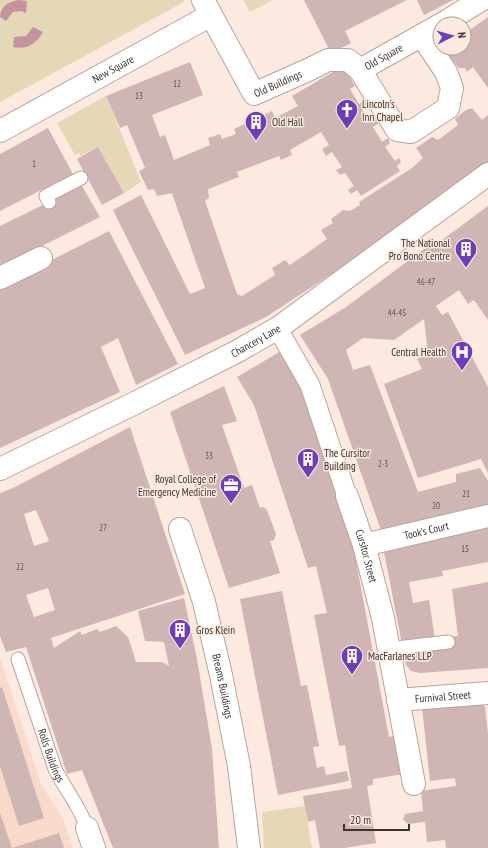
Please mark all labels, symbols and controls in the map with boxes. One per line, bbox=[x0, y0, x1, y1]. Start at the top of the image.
north arrow bbox=[432, 16, 472, 56]
text: N bbox=[455, 31, 469, 39]
street label: Old Square bbox=[362, 40, 406, 73]
street label: New Square bbox=[90, 52, 137, 86]
street label: Old Buildings bbox=[252, 67, 304, 100]
house number: 12 bbox=[173, 78, 181, 89]
house number: 13 bbox=[135, 90, 143, 101]
church icon: Lincoln's Inn Chapel bbox=[334, 97, 360, 130]
place label: Lincoln's Inn Chapel bbox=[362, 97, 403, 124]
building icon: Old Hall bbox=[243, 109, 269, 142]
place label: Old Hall bbox=[272, 115, 304, 129]
house number: 1 bbox=[32, 158, 36, 169]
place label: The National Pro Bono Centre bbox=[389, 236, 450, 263]
building icon: The National Pro Bono Centre bbox=[453, 236, 479, 269]
house number: 46-47 bbox=[417, 276, 435, 287]
house number: 44-45 bbox=[388, 307, 406, 318]
street label: Chancery Lane bbox=[229, 321, 283, 360]
hospital icon: Central Health bbox=[449, 339, 475, 372]
place label: Central Health bbox=[391, 345, 446, 359]
building icon: The Cursitor Building bbox=[295, 446, 321, 479]
place label: The Cursitor Building bbox=[324, 446, 370, 473]
house number: 33 bbox=[205, 450, 213, 461]
house number: 2-3 bbox=[378, 458, 388, 469]
place label: Royal College of Emergency Medicine bbox=[138, 472, 217, 499]
office icon: Royal College of Emergency Medicine bbox=[218, 472, 244, 505]
house number: 21 bbox=[462, 488, 470, 499]
house number: 20 bbox=[432, 500, 440, 511]
street label: Took's Court bbox=[402, 518, 450, 542]
house number: 27 bbox=[99, 522, 107, 533]
street label: Cursitor Street bbox=[352, 527, 380, 584]
house number: 15 bbox=[461, 543, 469, 554]
house number: 22 bbox=[16, 561, 24, 572]
building icon: Gros Klein bbox=[167, 617, 193, 650]
place label: Gros Klein bbox=[196, 623, 235, 637]
building icon: MacFarlanes LLP bbox=[339, 643, 365, 676]
place label: MacFarlanes LLP bbox=[368, 649, 432, 663]
street label: Breams Buildings bbox=[209, 652, 236, 720]
street label: Furnival Street bbox=[414, 687, 471, 706]
street label: Rolls Buildings bbox=[35, 727, 68, 785]
scale bar bbox=[344, 806, 409, 832]
text: 20 m bbox=[350, 812, 371, 827]

